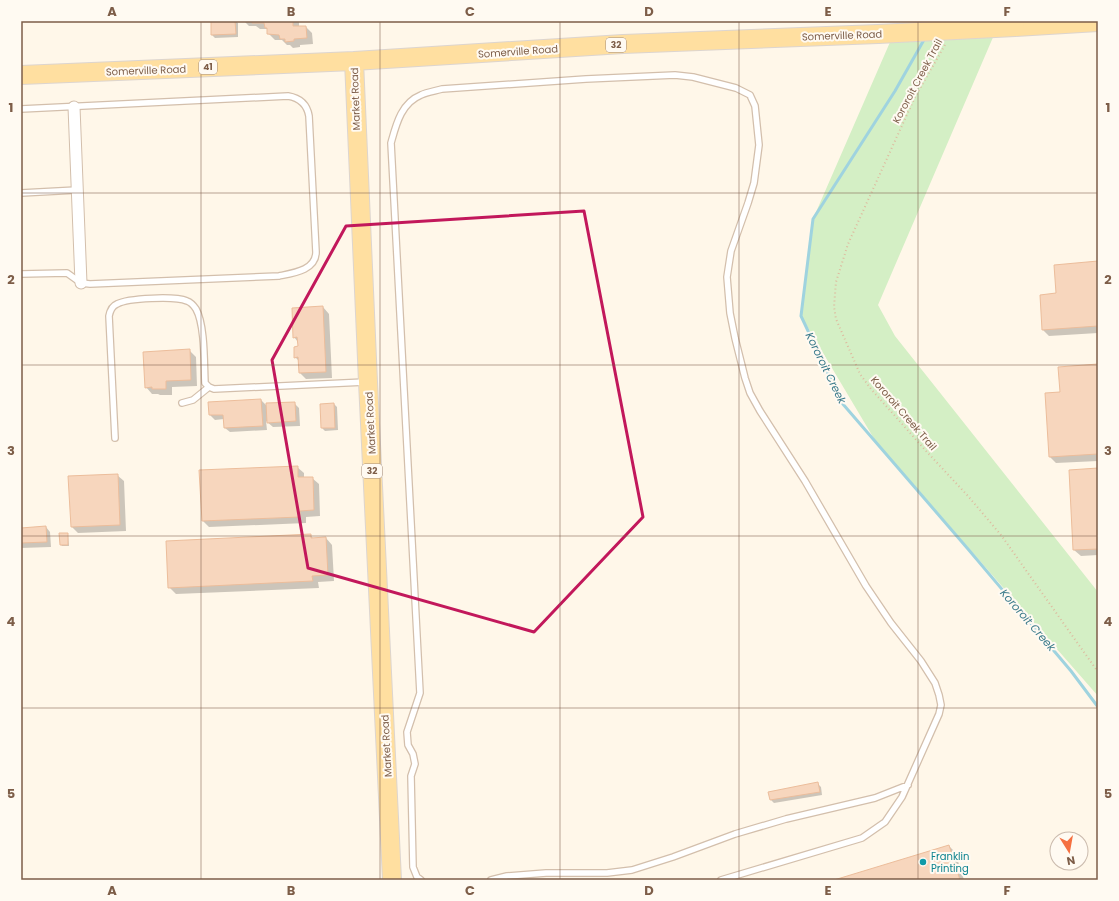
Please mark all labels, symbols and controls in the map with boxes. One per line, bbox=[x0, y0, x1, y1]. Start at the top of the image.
text: A bbox=[107, 2, 117, 21]
text: B bbox=[287, 2, 296, 21]
text: C bbox=[465, 2, 475, 21]
text: D bbox=[644, 2, 654, 21]
text: E bbox=[824, 2, 832, 21]
text: F bbox=[1003, 2, 1011, 21]
street label: Somerville Road bbox=[802, 27, 882, 44]
street label: Kororoit Creek Trail bbox=[889, 36, 946, 126]
road number: 32 bbox=[606, 38, 626, 52]
street label: Somerville Road bbox=[477, 41, 559, 62]
road number: 41 bbox=[199, 60, 217, 74]
street label: Somerville Road bbox=[106, 62, 186, 79]
street label: Market Road bbox=[347, 67, 364, 131]
text: 1 bbox=[9, 98, 13, 117]
text: 1 bbox=[1106, 98, 1110, 117]
text: 2 bbox=[7, 270, 15, 289]
text: 2 bbox=[1104, 270, 1112, 289]
water label: Kororoit Creek bbox=[802, 330, 851, 408]
street label: Kororoit Creek Trail bbox=[867, 373, 940, 454]
street label: Market Road bbox=[361, 391, 380, 455]
text: 3 bbox=[7, 441, 15, 460]
text: 3 bbox=[1104, 441, 1112, 460]
road number: 32 bbox=[362, 464, 382, 478]
water label: Kororoit Creek bbox=[996, 585, 1060, 656]
text: 4 bbox=[7, 612, 16, 631]
text: 4 bbox=[1104, 612, 1113, 631]
street label: Market Road bbox=[377, 714, 396, 778]
text: 5 bbox=[7, 784, 15, 803]
text: 5 bbox=[1104, 784, 1112, 803]
north arrow bbox=[1049, 831, 1089, 871]
place label: Franklin Printing bbox=[931, 849, 969, 876]
text: N bbox=[1065, 852, 1076, 869]
marker: Franklin Printing bbox=[918, 857, 928, 867]
text: A bbox=[107, 881, 117, 900]
text: B bbox=[287, 881, 296, 900]
text: C bbox=[465, 881, 475, 900]
text: D bbox=[644, 881, 654, 900]
text: E bbox=[824, 881, 832, 900]
text: F bbox=[1003, 881, 1011, 900]

